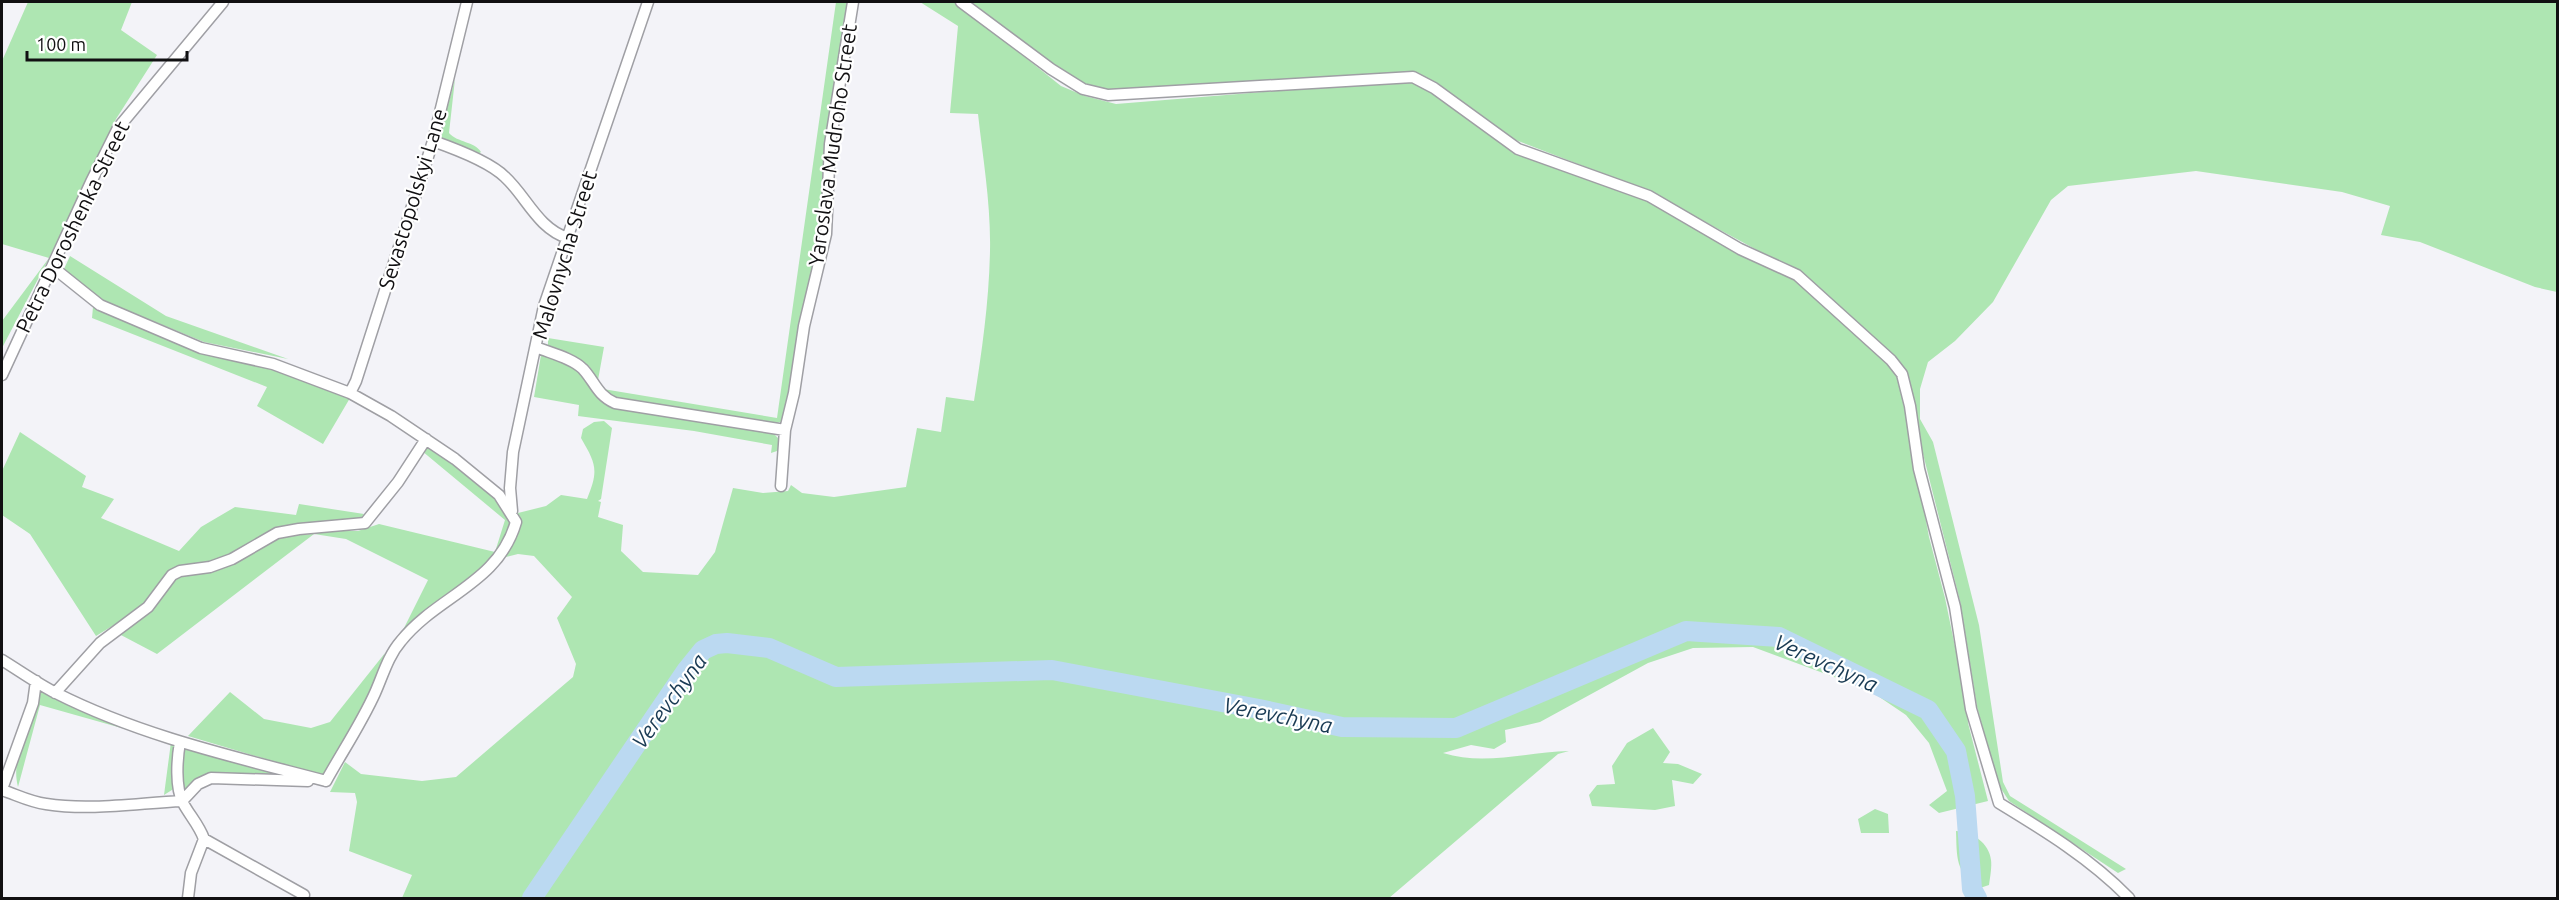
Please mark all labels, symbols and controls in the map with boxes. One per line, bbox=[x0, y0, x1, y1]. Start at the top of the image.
street label: Yaroslava Mudroho Street bbox=[803, 22, 861, 267]
scale bar bbox=[27, 24, 188, 62]
text: 100 m bbox=[36, 34, 86, 54]
street label: Sevastopolskyi Lane bbox=[373, 105, 451, 292]
street label: Petra Doroshenka Street bbox=[10, 117, 134, 336]
street label: Malovnycha Street bbox=[527, 168, 601, 342]
water label: Verevchyna bbox=[1771, 629, 1882, 697]
water label: Verevchyna bbox=[626, 649, 711, 753]
water label: Verevchyna bbox=[1221, 692, 1335, 737]

